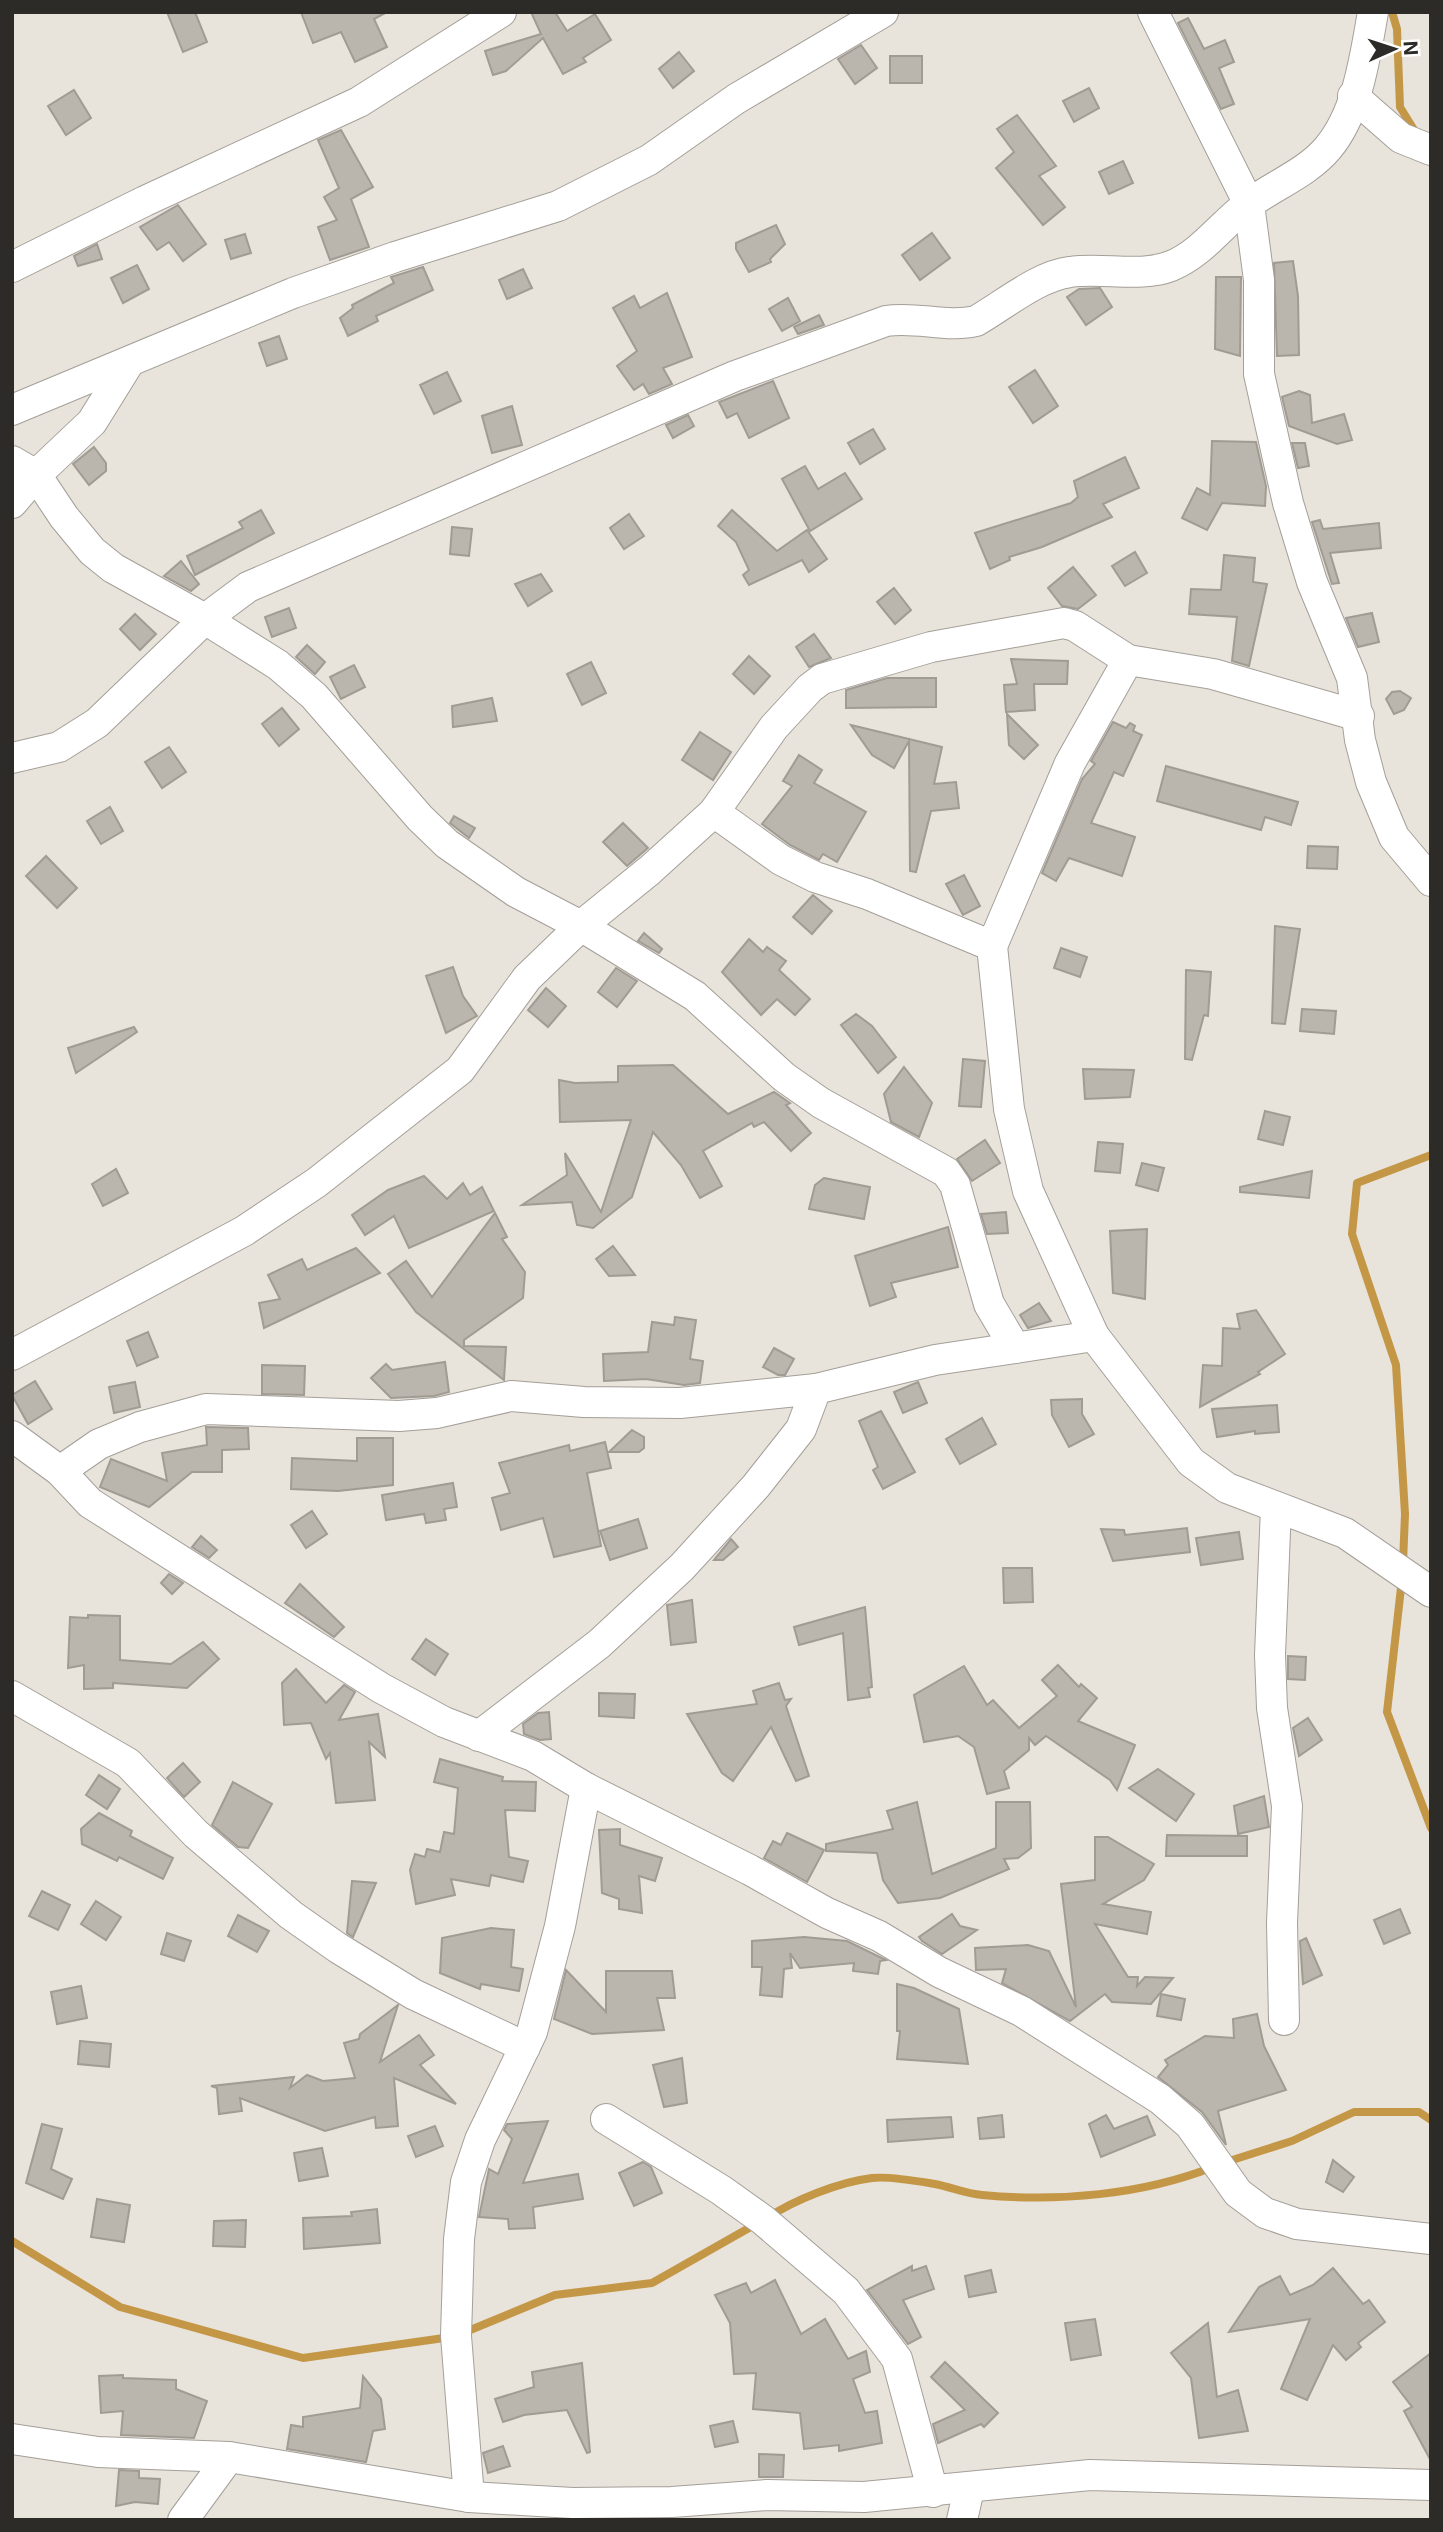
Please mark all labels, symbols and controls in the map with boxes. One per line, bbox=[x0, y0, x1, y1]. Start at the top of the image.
north arrow bbox=[1359, 14, 1429, 84]
text: N bbox=[1399, 40, 1422, 56]

